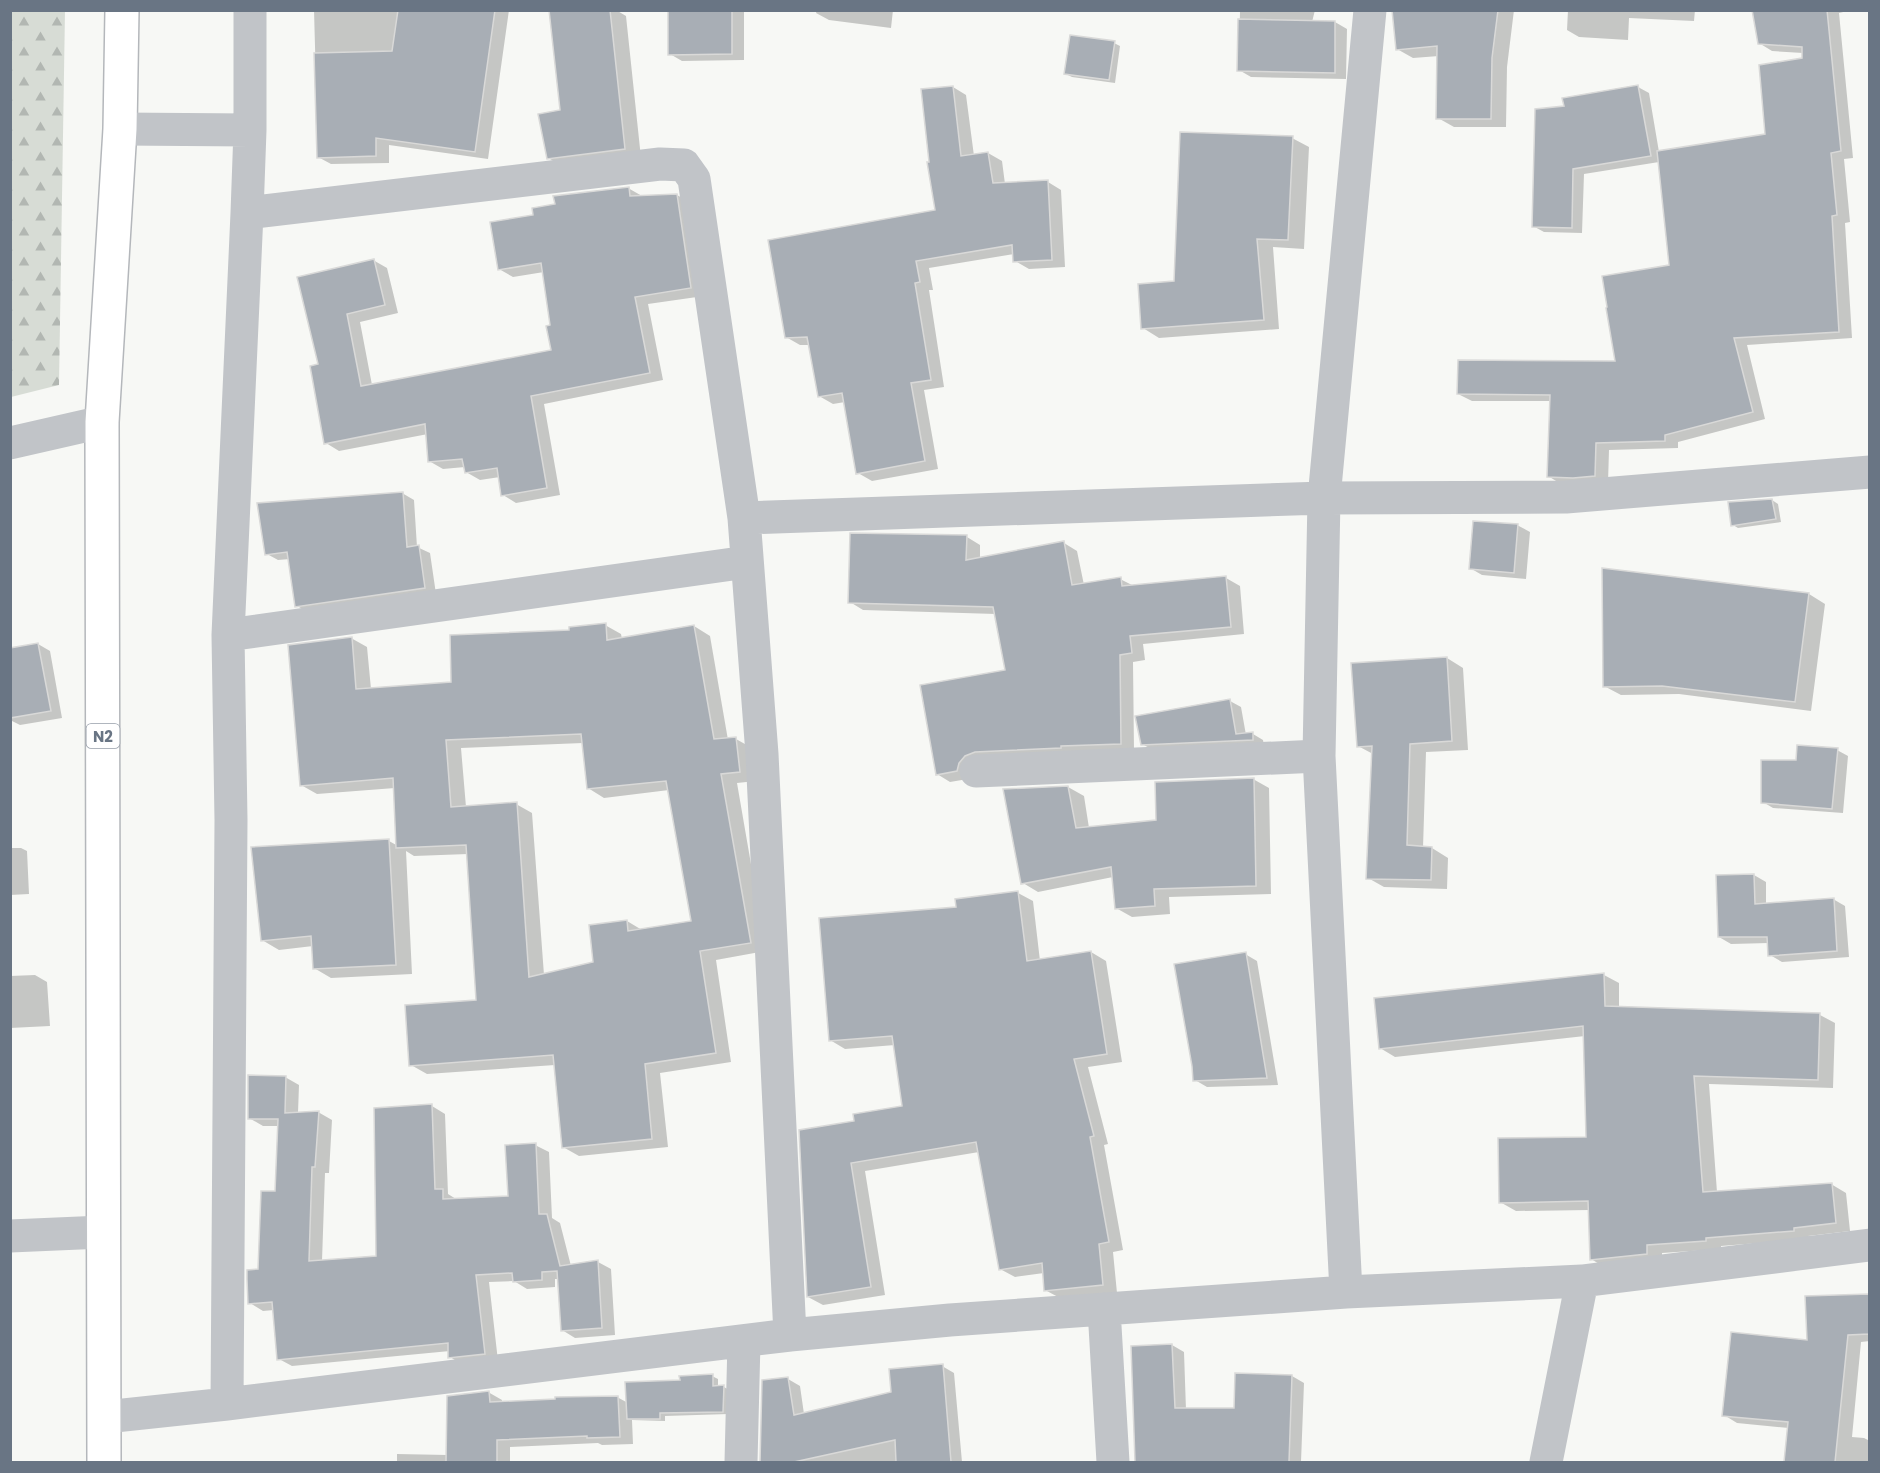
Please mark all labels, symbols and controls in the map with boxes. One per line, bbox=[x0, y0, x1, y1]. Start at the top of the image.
road number: N2 bbox=[86, 724, 120, 748]

